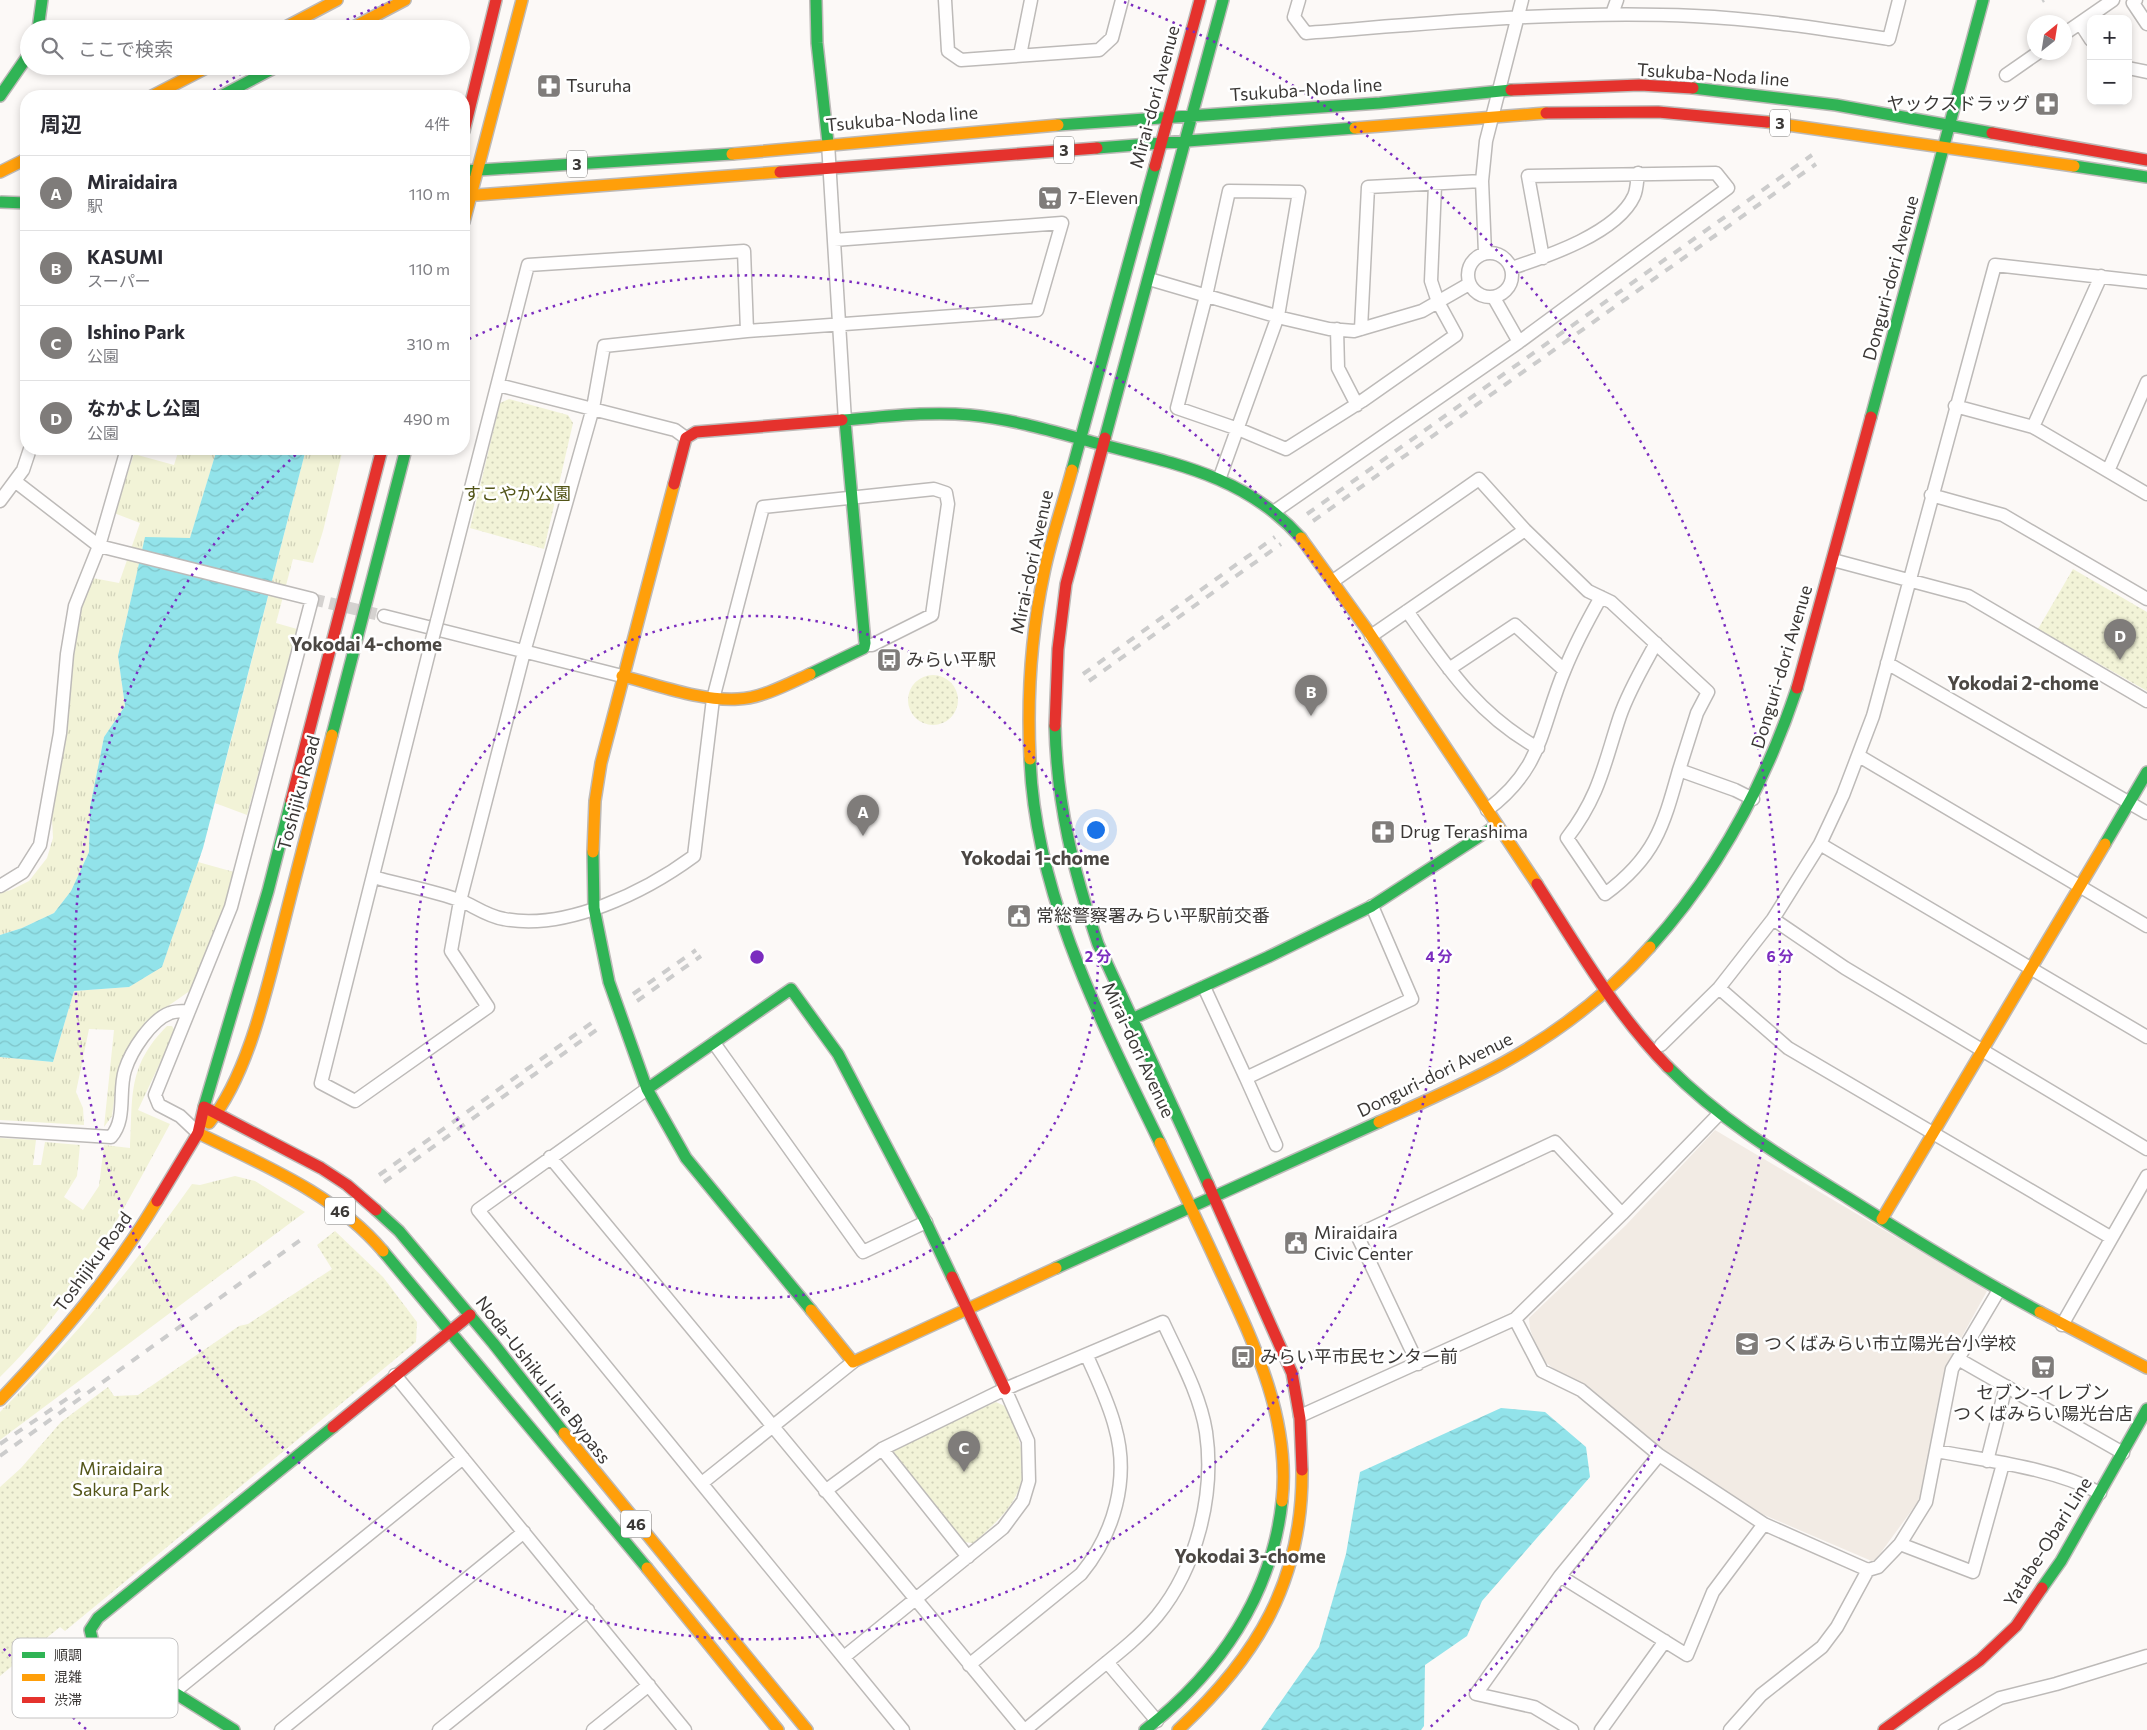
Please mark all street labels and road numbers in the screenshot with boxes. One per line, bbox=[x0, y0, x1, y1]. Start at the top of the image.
street label: Mirai-dori Avenue bbox=[1124, 23, 1184, 171]
street label: Tsukuba-Noda line bbox=[1636, 58, 1790, 90]
street label: Tsukuba-Noda line bbox=[1229, 73, 1383, 105]
street label: Tsukuba-Noda line bbox=[825, 100, 979, 136]
road number: 3 bbox=[1770, 110, 1790, 136]
road number: 3 bbox=[1054, 136, 1074, 164]
road number: 3 bbox=[567, 150, 587, 178]
street label: Donguri-dori Avenue bbox=[1857, 193, 1923, 363]
street label: Mirai-dori Avenue bbox=[1005, 488, 1057, 636]
street label: Donguri-dori Avenue bbox=[1746, 582, 1816, 751]
street label: Toshijiku Road bbox=[272, 733, 324, 853]
street label: Mirai-dori Avenue bbox=[1098, 978, 1180, 1121]
street label: Donguri-dori Avenue bbox=[1353, 1027, 1516, 1121]
road number: 46 bbox=[325, 1198, 355, 1224]
street label: Toshijiku Road bbox=[49, 1207, 136, 1316]
street label: Noda-Ushiku Line Bypass bbox=[471, 1291, 616, 1468]
street label: Yatabe-Obari Line bbox=[1998, 1473, 2096, 1610]
road number: 46 bbox=[621, 1510, 651, 1538]

